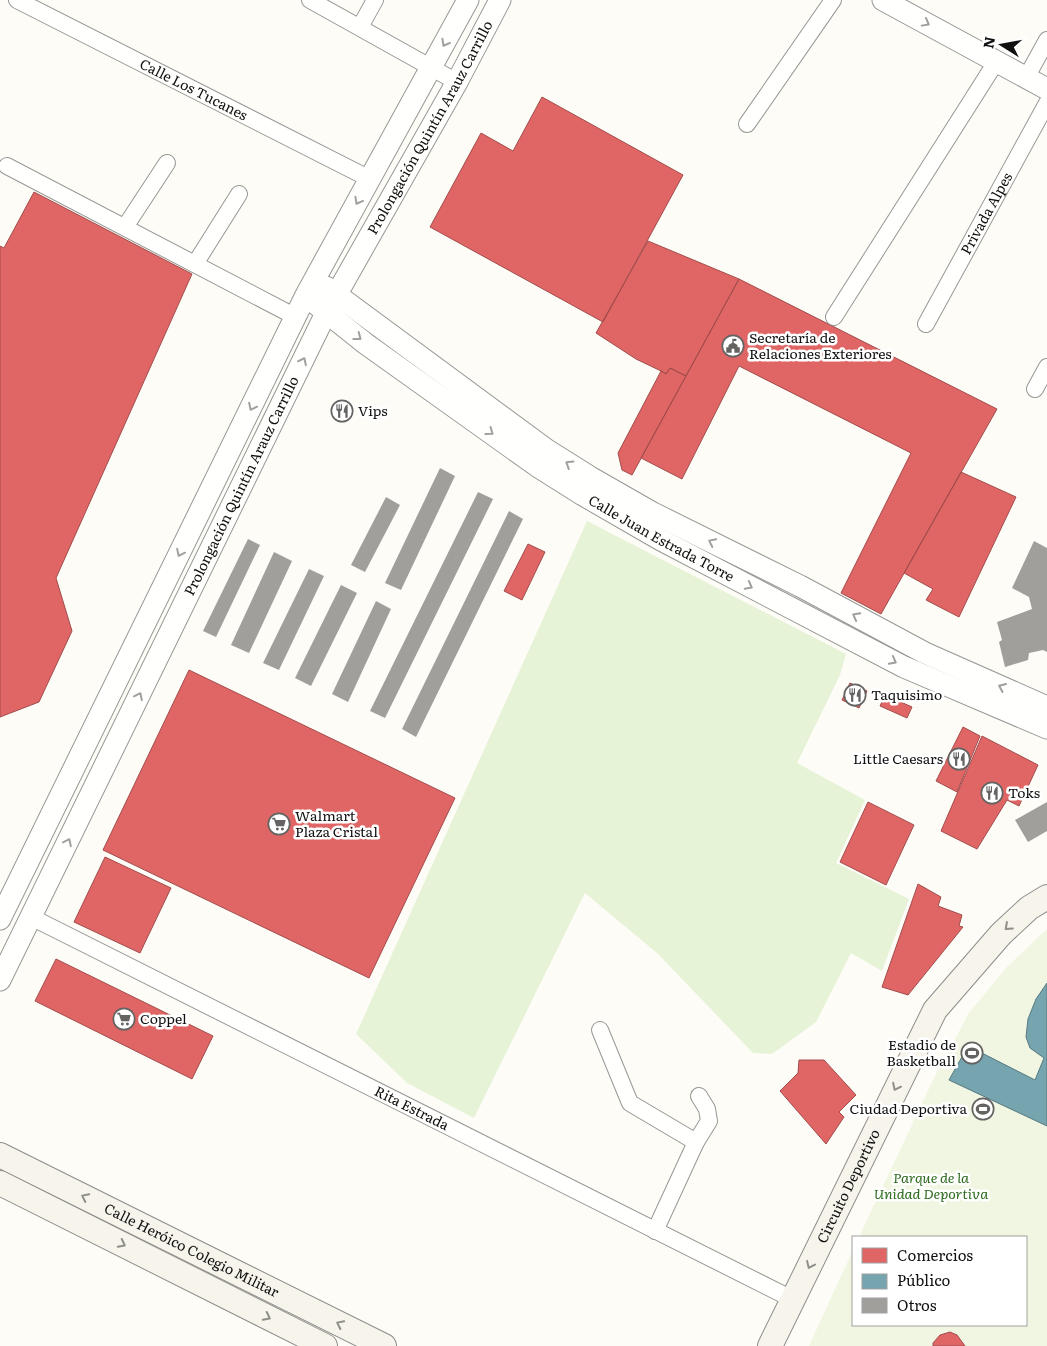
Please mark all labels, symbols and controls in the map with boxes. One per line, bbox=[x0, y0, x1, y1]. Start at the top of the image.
street label: Prolongación Quintín Arauz Carrillo bbox=[362, 17, 497, 238]
one-way arrow bbox=[921, 17, 930, 27]
north arrow bbox=[977, 20, 1027, 70]
text: N bbox=[977, 34, 999, 50]
one-way arrow bbox=[441, 37, 451, 46]
street label: Calle Los Tucanes bbox=[137, 53, 251, 124]
street label: Privada Alpes bbox=[955, 168, 1016, 258]
one-way arrow bbox=[355, 195, 365, 204]
place label: Secretaría de Relaciones Exteriores bbox=[749, 327, 892, 363]
one-way arrow bbox=[352, 331, 362, 340]
public building icon: Secretaría de Relaciones Exteriores bbox=[721, 334, 745, 358]
one-way arrow bbox=[296, 357, 307, 366]
street label: Prolongación Quintín Arauz Carrillo bbox=[178, 372, 303, 599]
restaurant icon: Vips bbox=[330, 399, 354, 423]
place label: Vips bbox=[358, 400, 388, 420]
one-way arrow bbox=[247, 402, 258, 411]
one-way arrow bbox=[484, 426, 494, 435]
one-way arrow bbox=[566, 461, 575, 471]
street label: Calle Juan Estrada Torre bbox=[585, 489, 738, 586]
one-way arrow bbox=[708, 538, 717, 548]
one-way arrow bbox=[176, 548, 186, 557]
one-way arrow bbox=[744, 580, 753, 590]
one-way arrow bbox=[853, 612, 862, 622]
one-way arrow bbox=[888, 655, 897, 665]
restaurant icon: Taquisimo bbox=[843, 683, 867, 707]
one-way arrow bbox=[998, 683, 1007, 694]
place label: Taquisimo bbox=[871, 684, 942, 704]
one-way arrow bbox=[133, 692, 143, 701]
restaurant icon: Little Caesars bbox=[947, 747, 971, 771]
place label: Little Caesars bbox=[853, 748, 943, 768]
restaurant icon: Toks bbox=[980, 781, 1004, 805]
place label: Toks bbox=[1008, 782, 1040, 802]
place label: Walmart Plaza Cristal bbox=[295, 805, 378, 841]
supermarket icon: Walmart Plaza Cristal bbox=[267, 812, 291, 836]
one-way arrow bbox=[62, 838, 72, 847]
one-way arrow bbox=[1005, 921, 1014, 930]
supermarket icon: Coppel bbox=[112, 1007, 136, 1031]
place label: Coppel bbox=[140, 1008, 187, 1028]
place label: Estadio de Basketball bbox=[887, 1034, 956, 1070]
sports icon: Estadio de Basketball bbox=[960, 1041, 984, 1065]
street label: Rita Estrada bbox=[371, 1080, 453, 1135]
one-way arrow bbox=[892, 1082, 902, 1091]
sports icon: Ciudad Deportiva bbox=[971, 1097, 995, 1121]
place label: Ciudad Deportiva bbox=[850, 1098, 967, 1118]
street label: Circuito Deportivo bbox=[811, 1125, 884, 1246]
park label: Parque de la Unidad Deportiva bbox=[874, 1167, 988, 1203]
one-way arrow bbox=[81, 1193, 90, 1203]
street label: Calle Heróico Colegio Militar bbox=[101, 1198, 283, 1301]
legend bbox=[852, 1236, 1027, 1326]
one-way arrow bbox=[117, 1238, 126, 1248]
text: Comercios bbox=[897, 1243, 973, 1266]
one-way arrow bbox=[806, 1260, 817, 1269]
text: Público bbox=[897, 1268, 951, 1291]
text: Otros bbox=[897, 1293, 937, 1316]
one-way arrow bbox=[262, 1311, 271, 1321]
one-way arrow bbox=[336, 1320, 345, 1330]

